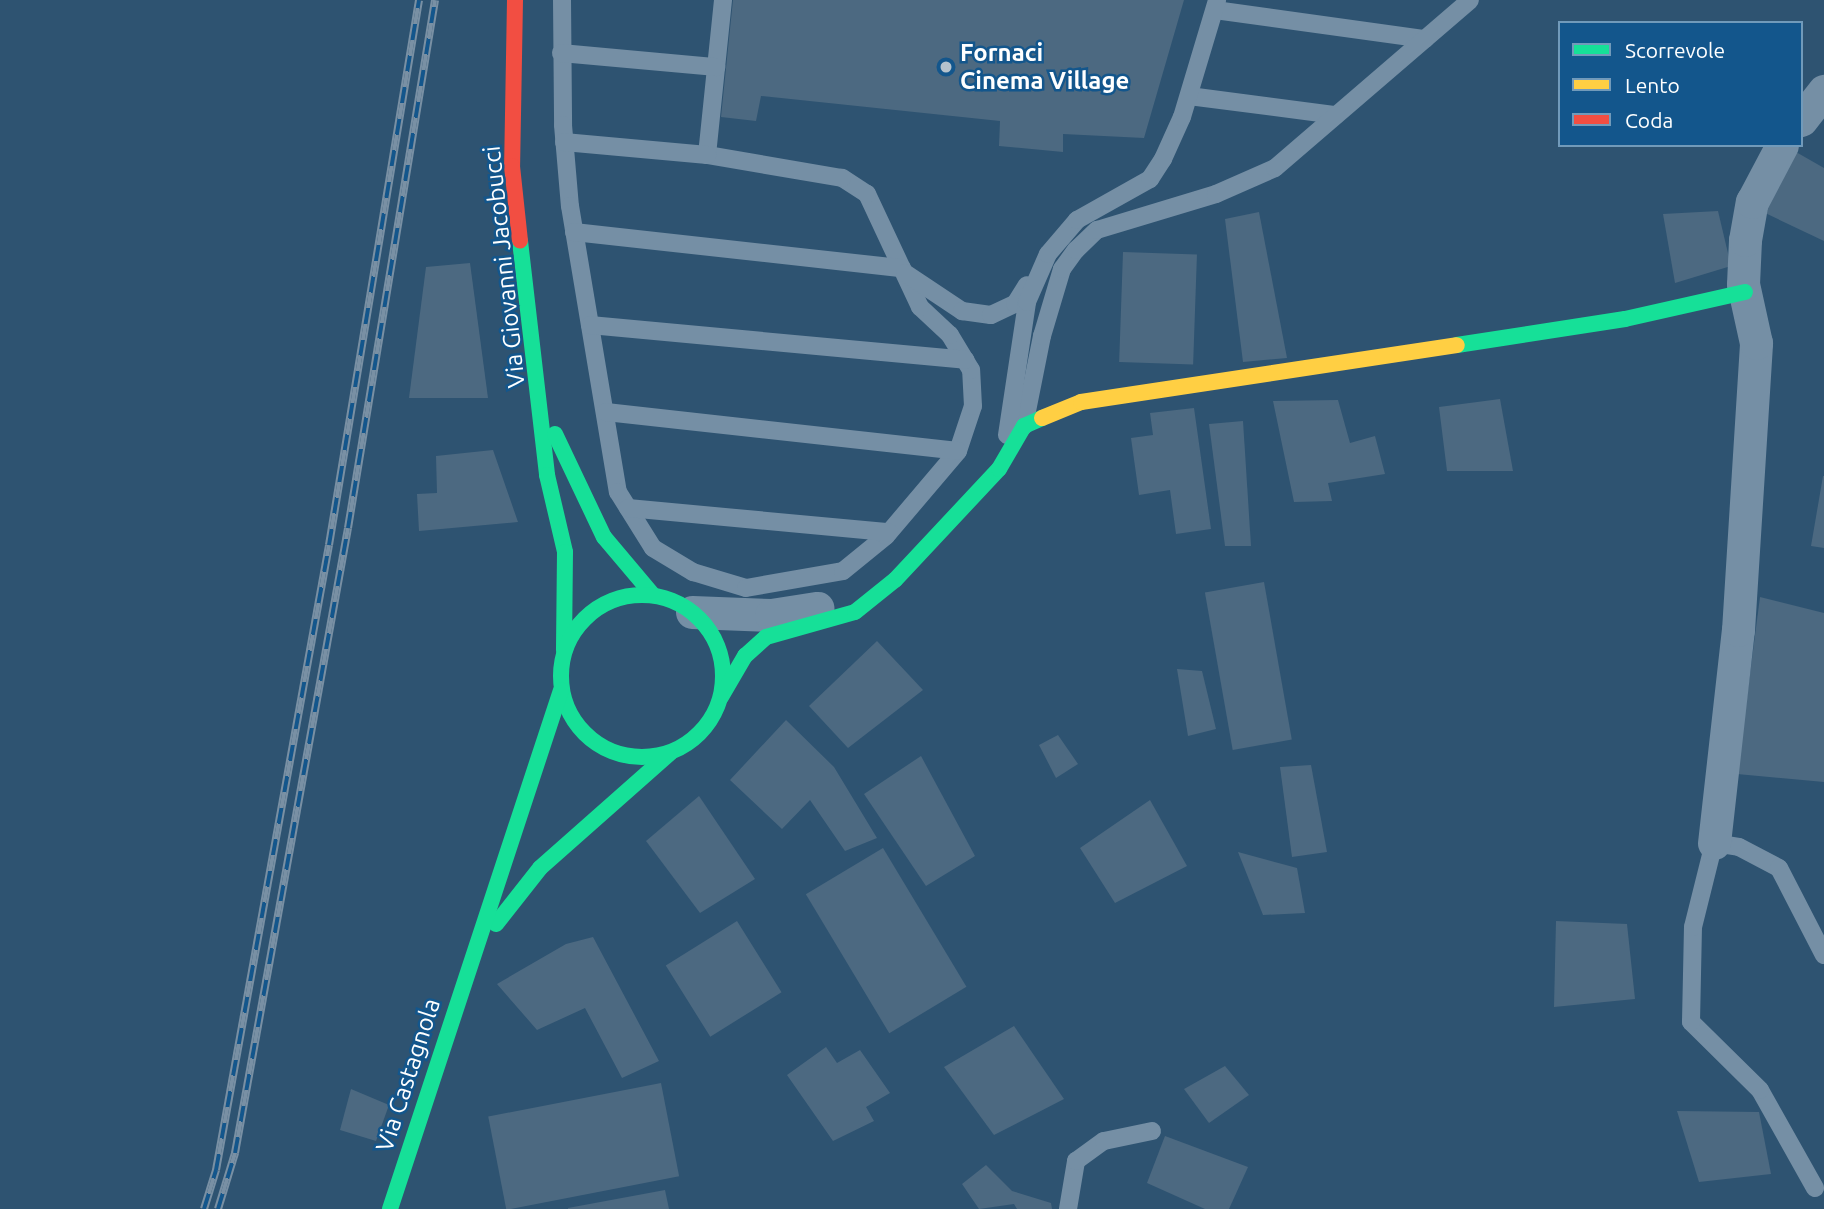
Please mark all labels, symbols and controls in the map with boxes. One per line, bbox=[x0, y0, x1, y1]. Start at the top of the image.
legend bbox=[1558, 21, 1803, 147]
text: Scorrevole bbox=[1625, 38, 1725, 62]
place label: Fornaci Cinema Village bbox=[960, 39, 1129, 95]
marker: Fornaci Cinema Village bbox=[938, 59, 954, 75]
text: Lento bbox=[1625, 73, 1680, 97]
text: Coda bbox=[1625, 108, 1673, 132]
street label: Via Giovanni Jacobucci bbox=[477, 145, 531, 389]
street label: Via Castagnola bbox=[370, 995, 446, 1155]

